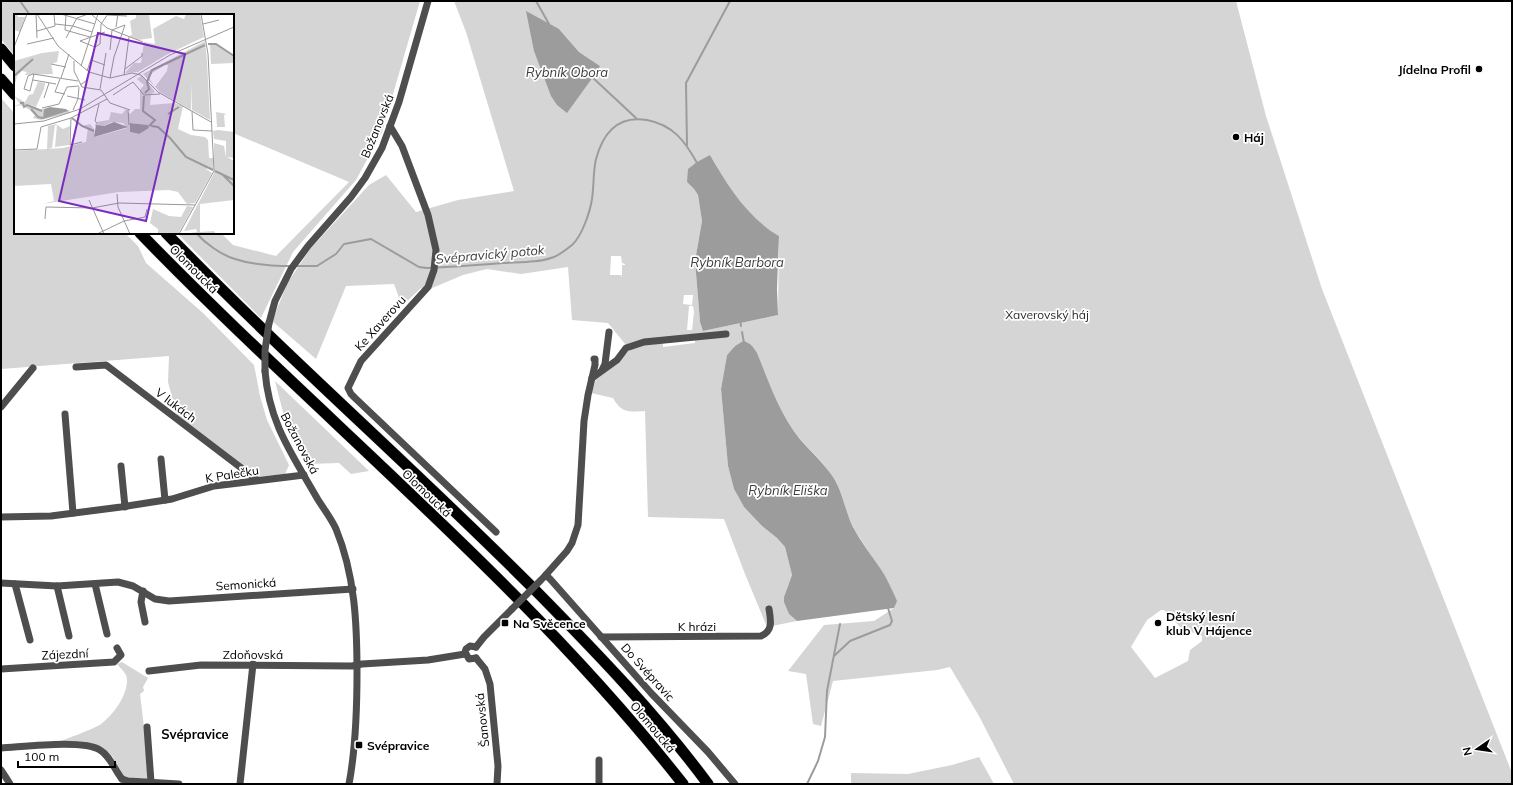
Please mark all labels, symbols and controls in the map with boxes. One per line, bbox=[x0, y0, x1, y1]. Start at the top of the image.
inset map bbox=[14, 14, 234, 234]
place label: Jídelna Profil bbox=[1398, 62, 1471, 77]
water label: Rybník Obora bbox=[526, 64, 608, 80]
marker: Jídelna Profil bbox=[1474, 64, 1484, 74]
street label: Božanovská bbox=[357, 92, 397, 160]
place label: Háj bbox=[1244, 130, 1264, 145]
marker: Háj bbox=[1231, 132, 1241, 142]
water label: Svépravický potok bbox=[435, 241, 545, 267]
street label: Olomoucká bbox=[167, 242, 221, 296]
water label: Rybník Barbora bbox=[690, 254, 784, 270]
street label: Ke Xaverovu bbox=[351, 292, 409, 354]
park label: Xaverovský háj bbox=[1005, 307, 1089, 322]
street label: V lukách bbox=[152, 385, 200, 425]
street label: Božanovská bbox=[277, 410, 323, 476]
street label: K Palečku bbox=[204, 462, 260, 486]
street label: Olomoucká bbox=[399, 466, 455, 520]
water label: Rybník Eliška bbox=[748, 482, 828, 498]
street label: Semonická bbox=[215, 574, 277, 594]
place label: Dětský lesní klub V Hájence bbox=[1166, 609, 1252, 638]
place label: Na Svěcence bbox=[513, 616, 586, 631]
marker: Na Svěcence bbox=[500, 618, 510, 628]
marker: Dětský lesní klub V Hájence bbox=[1153, 618, 1163, 628]
street label: K hrázi bbox=[678, 619, 716, 634]
street label: Do Svépravic bbox=[618, 640, 678, 704]
street label: Zájezdní bbox=[41, 645, 90, 663]
street label: Zdoňovská bbox=[223, 647, 283, 662]
street label: Šanovská bbox=[472, 692, 492, 748]
street label: Olomoucká bbox=[627, 698, 679, 756]
district label: Svépravice bbox=[161, 726, 229, 742]
north arrow bbox=[1457, 729, 1497, 769]
place label: Svépravice bbox=[367, 738, 430, 753]
marker: Svépravice bbox=[354, 740, 364, 750]
scale bar bbox=[18, 743, 115, 769]
text: N bbox=[1460, 746, 1475, 757]
text: 100 m bbox=[24, 749, 59, 764]

